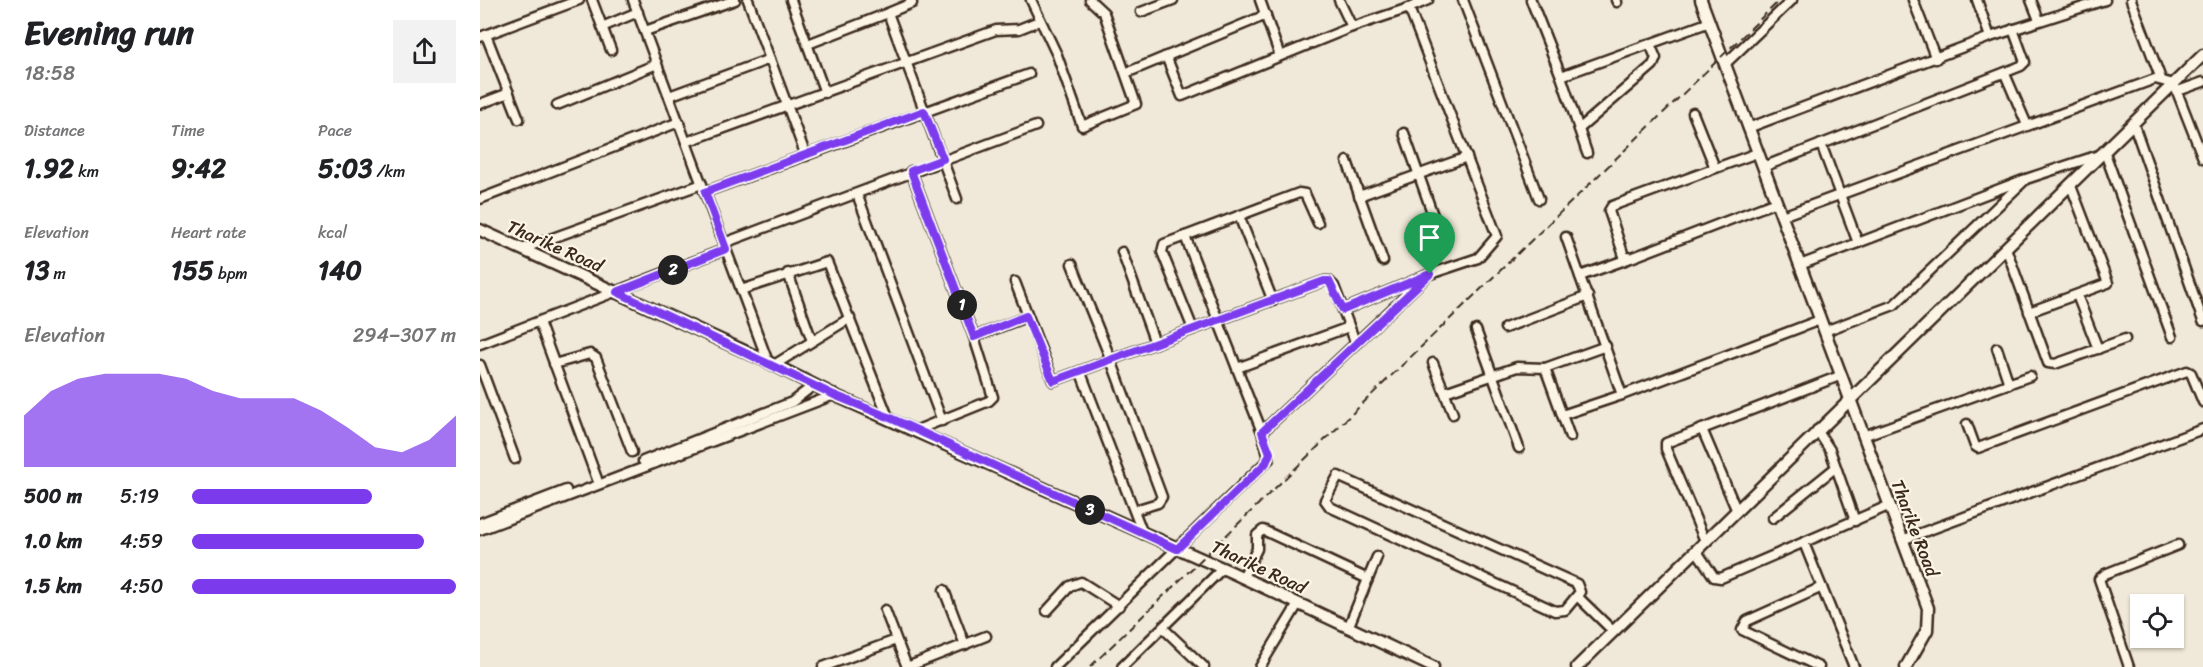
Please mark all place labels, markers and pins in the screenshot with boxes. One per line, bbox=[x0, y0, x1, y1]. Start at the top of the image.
pin bbox=[1404, 212, 1455, 274]
pin: 2 bbox=[658, 255, 688, 285]
pin: 1 bbox=[947, 290, 977, 320]
pin: 3 bbox=[1075, 495, 1105, 525]

